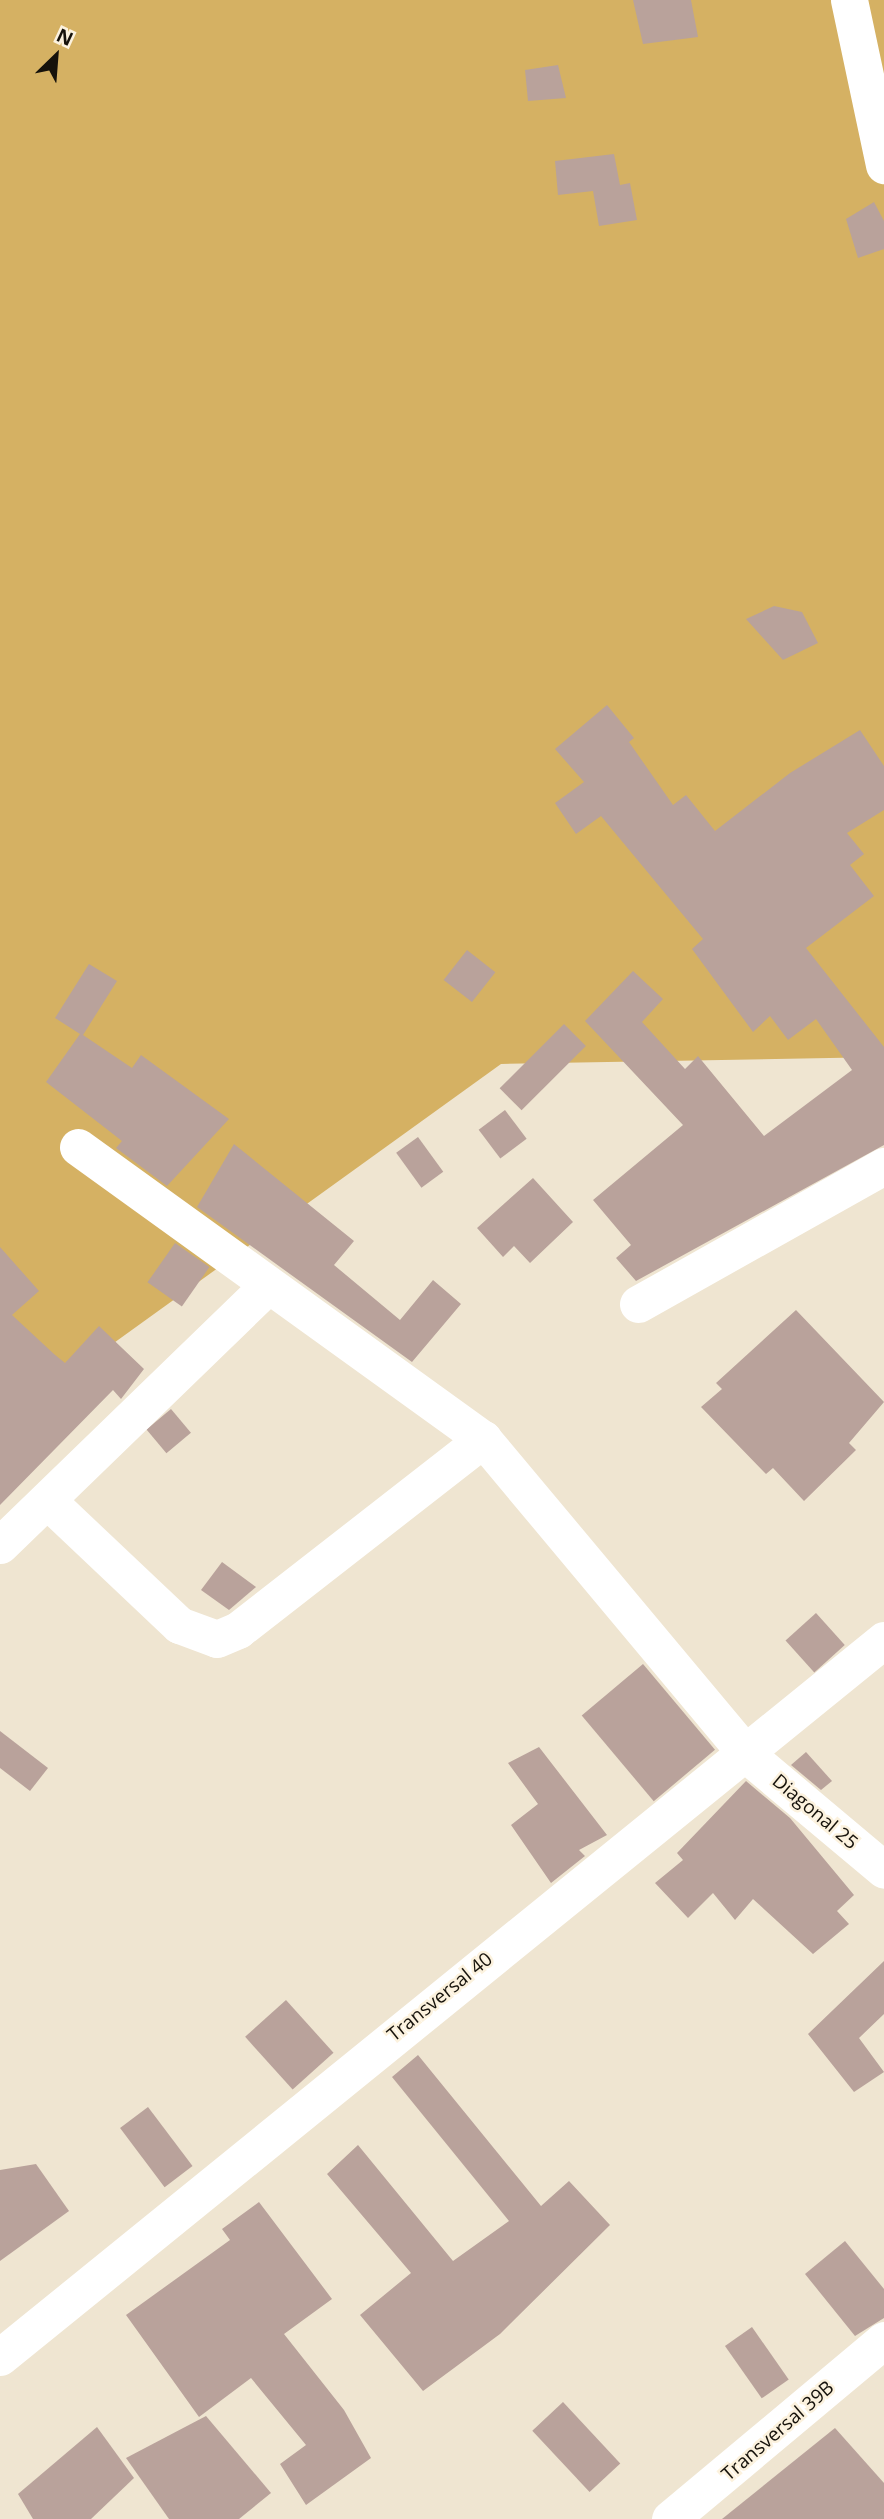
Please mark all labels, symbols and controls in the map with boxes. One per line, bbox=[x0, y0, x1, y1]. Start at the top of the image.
north arrow bbox=[21, 21, 91, 91]
text: N bbox=[52, 22, 77, 52]
street label: Diagonal 25 bbox=[768, 1770, 862, 1854]
street label: Transversal 40 bbox=[383, 1948, 497, 2046]
street label: Transversal 39B bbox=[717, 2376, 839, 2486]

